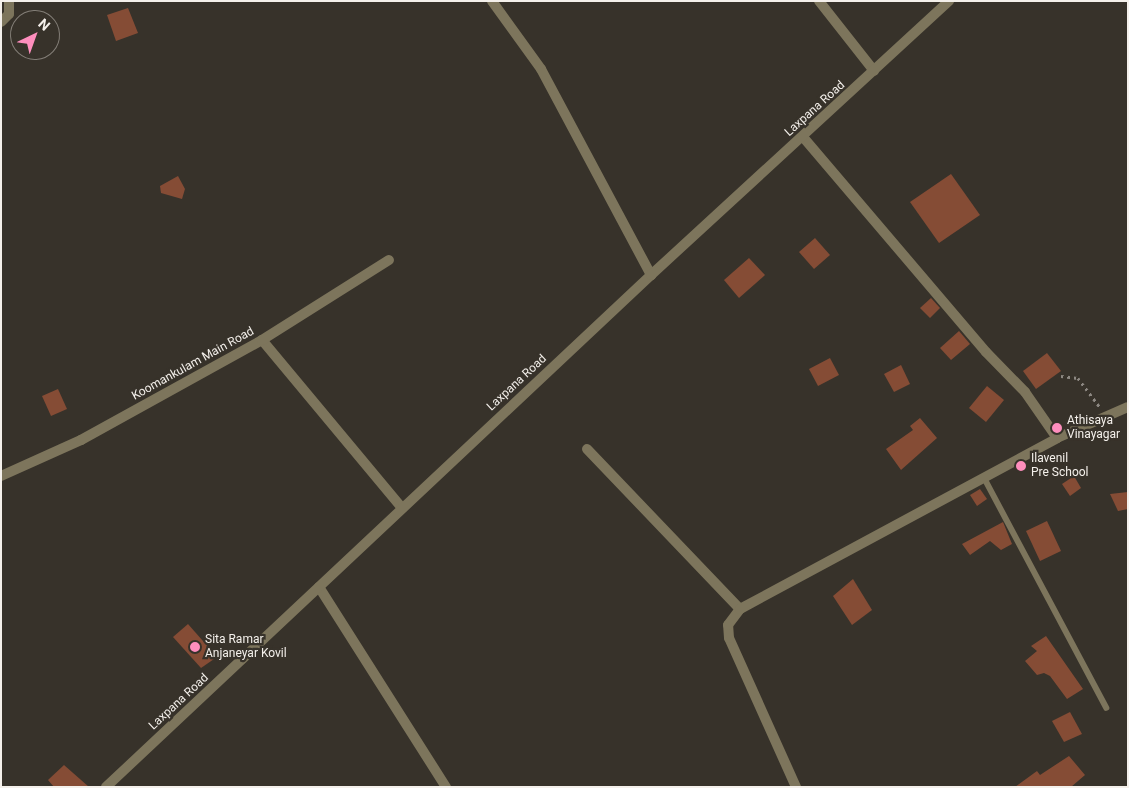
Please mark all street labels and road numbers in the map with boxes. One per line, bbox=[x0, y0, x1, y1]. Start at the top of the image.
street label: Laxpana Road bbox=[782, 78, 848, 140]
street label: Koomankulam Main Road bbox=[129, 324, 257, 404]
street label: Laxpana Road bbox=[484, 352, 550, 414]
street label: Laxpana Road bbox=[146, 671, 212, 733]

